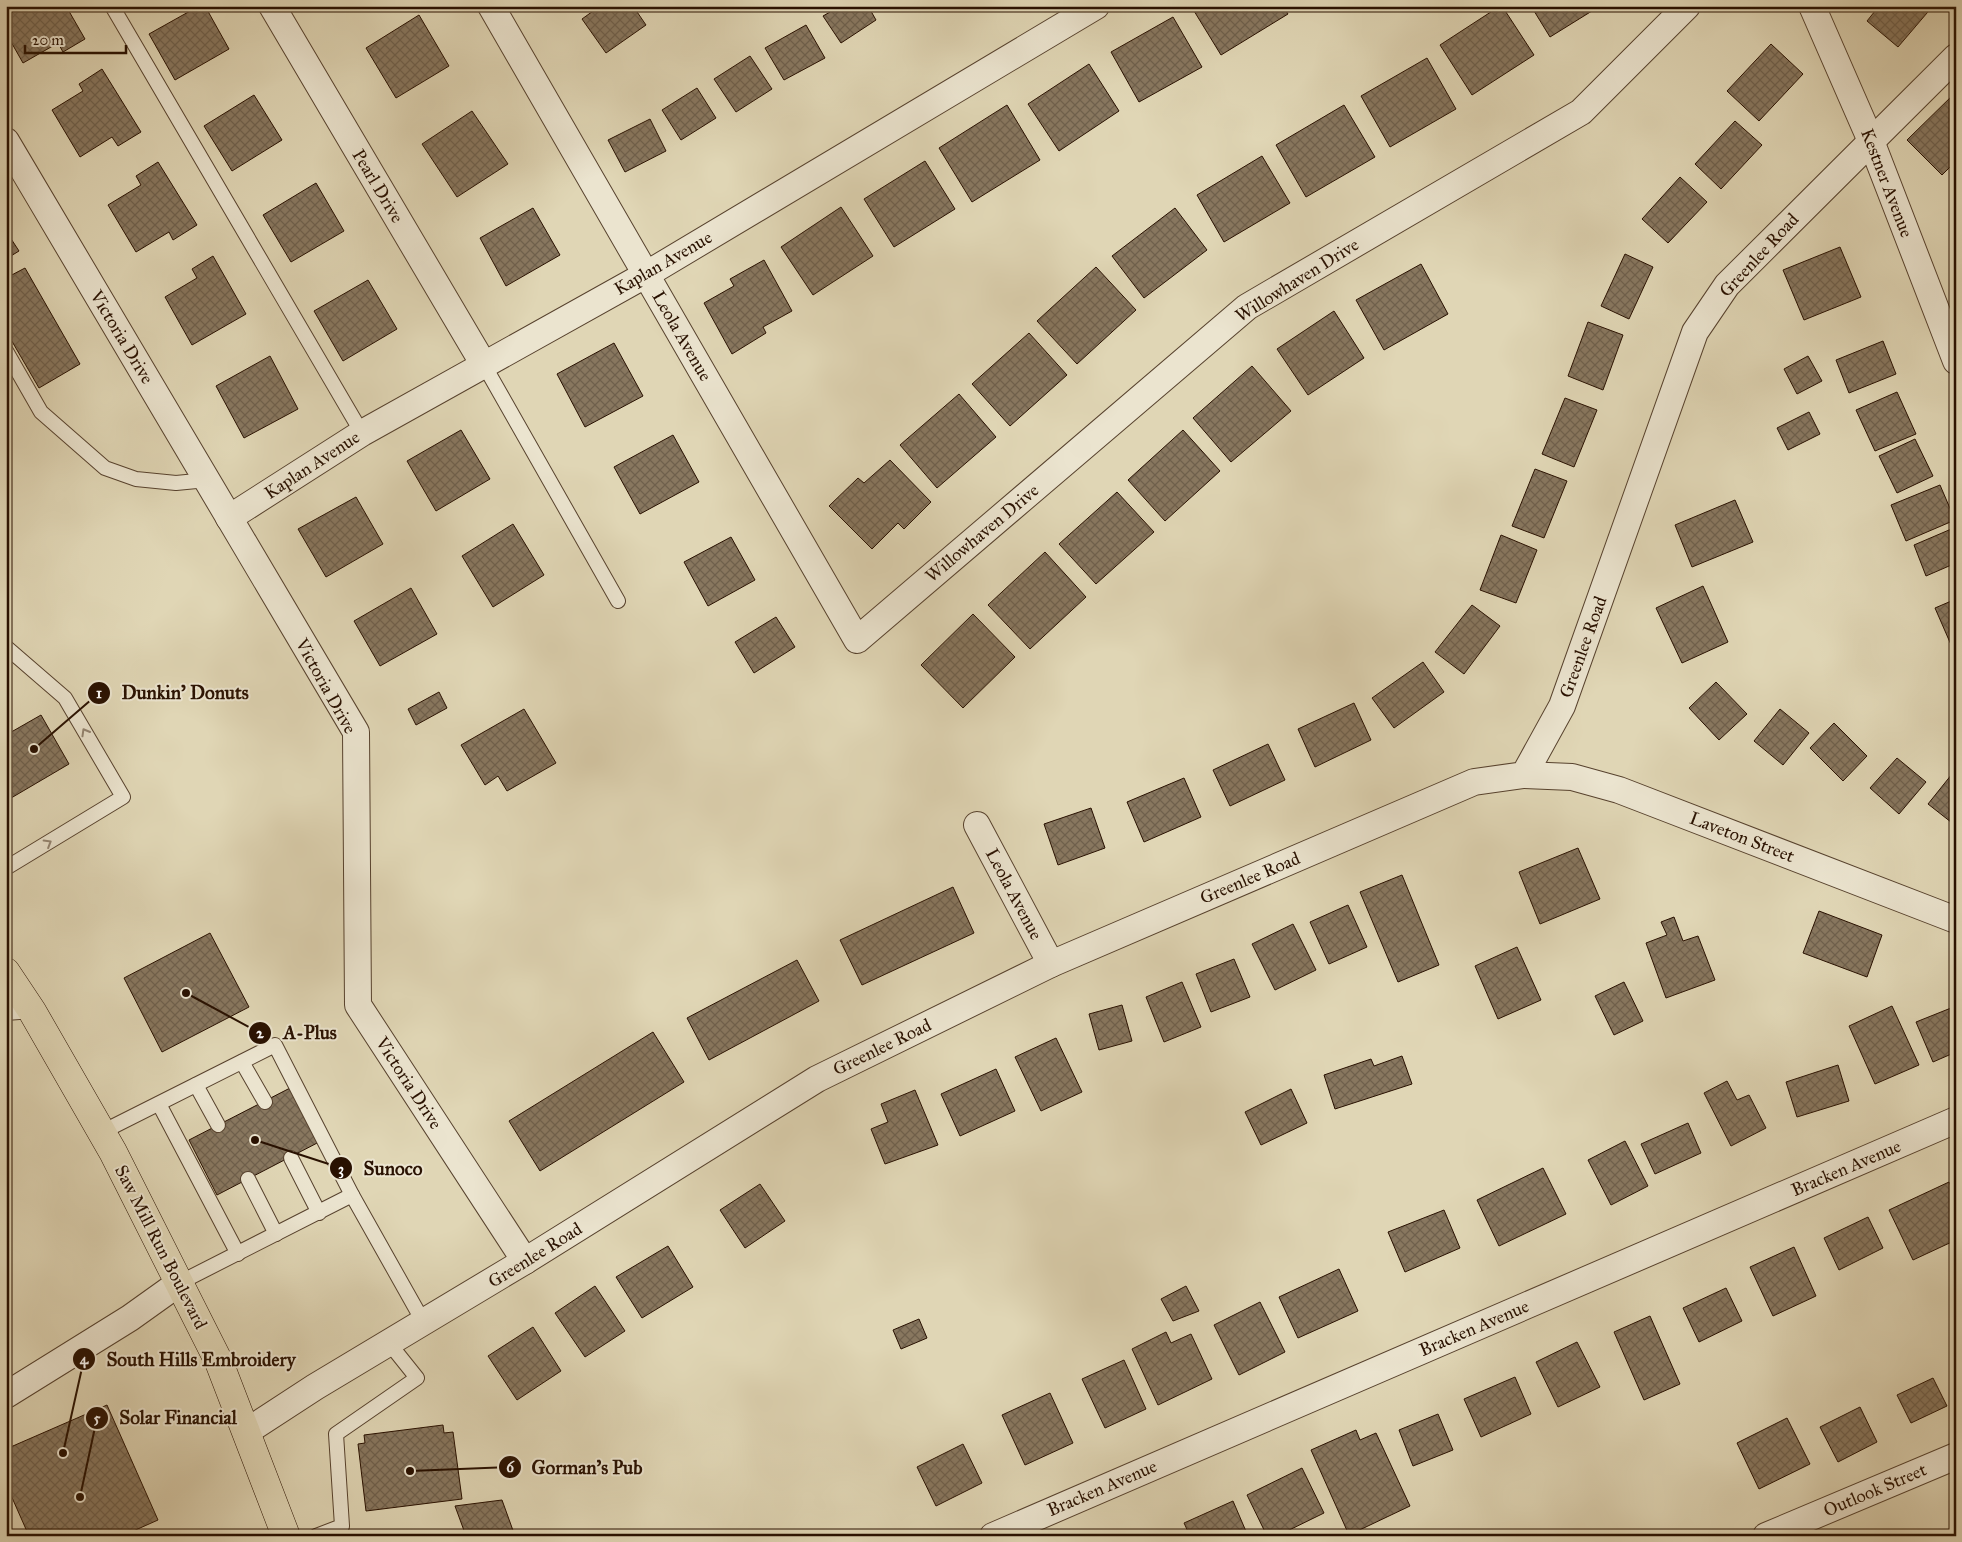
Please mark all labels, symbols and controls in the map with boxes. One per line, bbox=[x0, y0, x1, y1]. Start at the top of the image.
scale bar bbox=[25, 22, 126, 54]
text: 20 m bbox=[32, 31, 64, 49]
street label: Kestner Avenue bbox=[1856, 125, 1918, 241]
street label: Pearl Drive bbox=[347, 145, 409, 227]
street label: Greenlee Road bbox=[1715, 209, 1803, 301]
street label: Kaplan Avenue bbox=[610, 226, 716, 300]
street label: Willowhaven Drive bbox=[1231, 233, 1363, 327]
street label: Victoria Drive bbox=[85, 285, 159, 388]
street label: Leola Avenue bbox=[647, 287, 717, 385]
street label: Kaplan Avenue bbox=[260, 426, 364, 504]
street label: Willowhaven Drive bbox=[921, 479, 1043, 587]
street label: Greenlee Road bbox=[1554, 593, 1612, 701]
street label: Victoria Drive bbox=[290, 634, 361, 737]
callout: Dunkin' Donuts bbox=[87, 676, 259, 710]
text: Dunkin' Donuts bbox=[121, 681, 249, 704]
text: 1 bbox=[96, 684, 102, 702]
one-way arrow bbox=[81, 729, 91, 738]
street label: Laveton Street bbox=[1686, 807, 1798, 867]
one-way arrow bbox=[42, 839, 51, 849]
street label: Leola Avenue bbox=[981, 845, 1047, 943]
street label: Greenlee Road bbox=[1197, 847, 1303, 909]
street label: Greenlee Road bbox=[829, 1014, 935, 1080]
callout: A-Plus bbox=[248, 1016, 346, 1050]
text: A-Plus bbox=[281, 1021, 337, 1044]
text: 2 bbox=[256, 1024, 264, 1042]
street label: Victoria Drive bbox=[371, 1032, 447, 1133]
street label: Bracken Avenue bbox=[1788, 1135, 1904, 1201]
callout: Sunoco bbox=[328, 1151, 432, 1185]
text: Sunoco bbox=[364, 1157, 423, 1180]
text: 3 bbox=[338, 1160, 344, 1179]
street label: Saw Mill Run Boulevard bbox=[110, 1161, 212, 1333]
street label: Greenlee Road bbox=[484, 1217, 586, 1293]
street label: Bracken Avenue bbox=[1416, 1295, 1532, 1361]
callout: South Hills Embroidery bbox=[71, 1342, 306, 1376]
text: South Hills Embroidery bbox=[106, 1348, 297, 1372]
text: 4 bbox=[80, 1350, 89, 1369]
callout: Solar Financial bbox=[84, 1401, 247, 1435]
text: Solar Financial bbox=[119, 1406, 238, 1429]
text: 5 bbox=[94, 1409, 101, 1427]
callout: Gorman's Pub bbox=[497, 1450, 653, 1484]
street label: Bracken Avenue bbox=[1044, 1455, 1160, 1521]
text: Gorman's Pub bbox=[532, 1456, 642, 1479]
text: 6 bbox=[506, 1458, 515, 1476]
street label: Outlook Street bbox=[1820, 1458, 1930, 1522]

